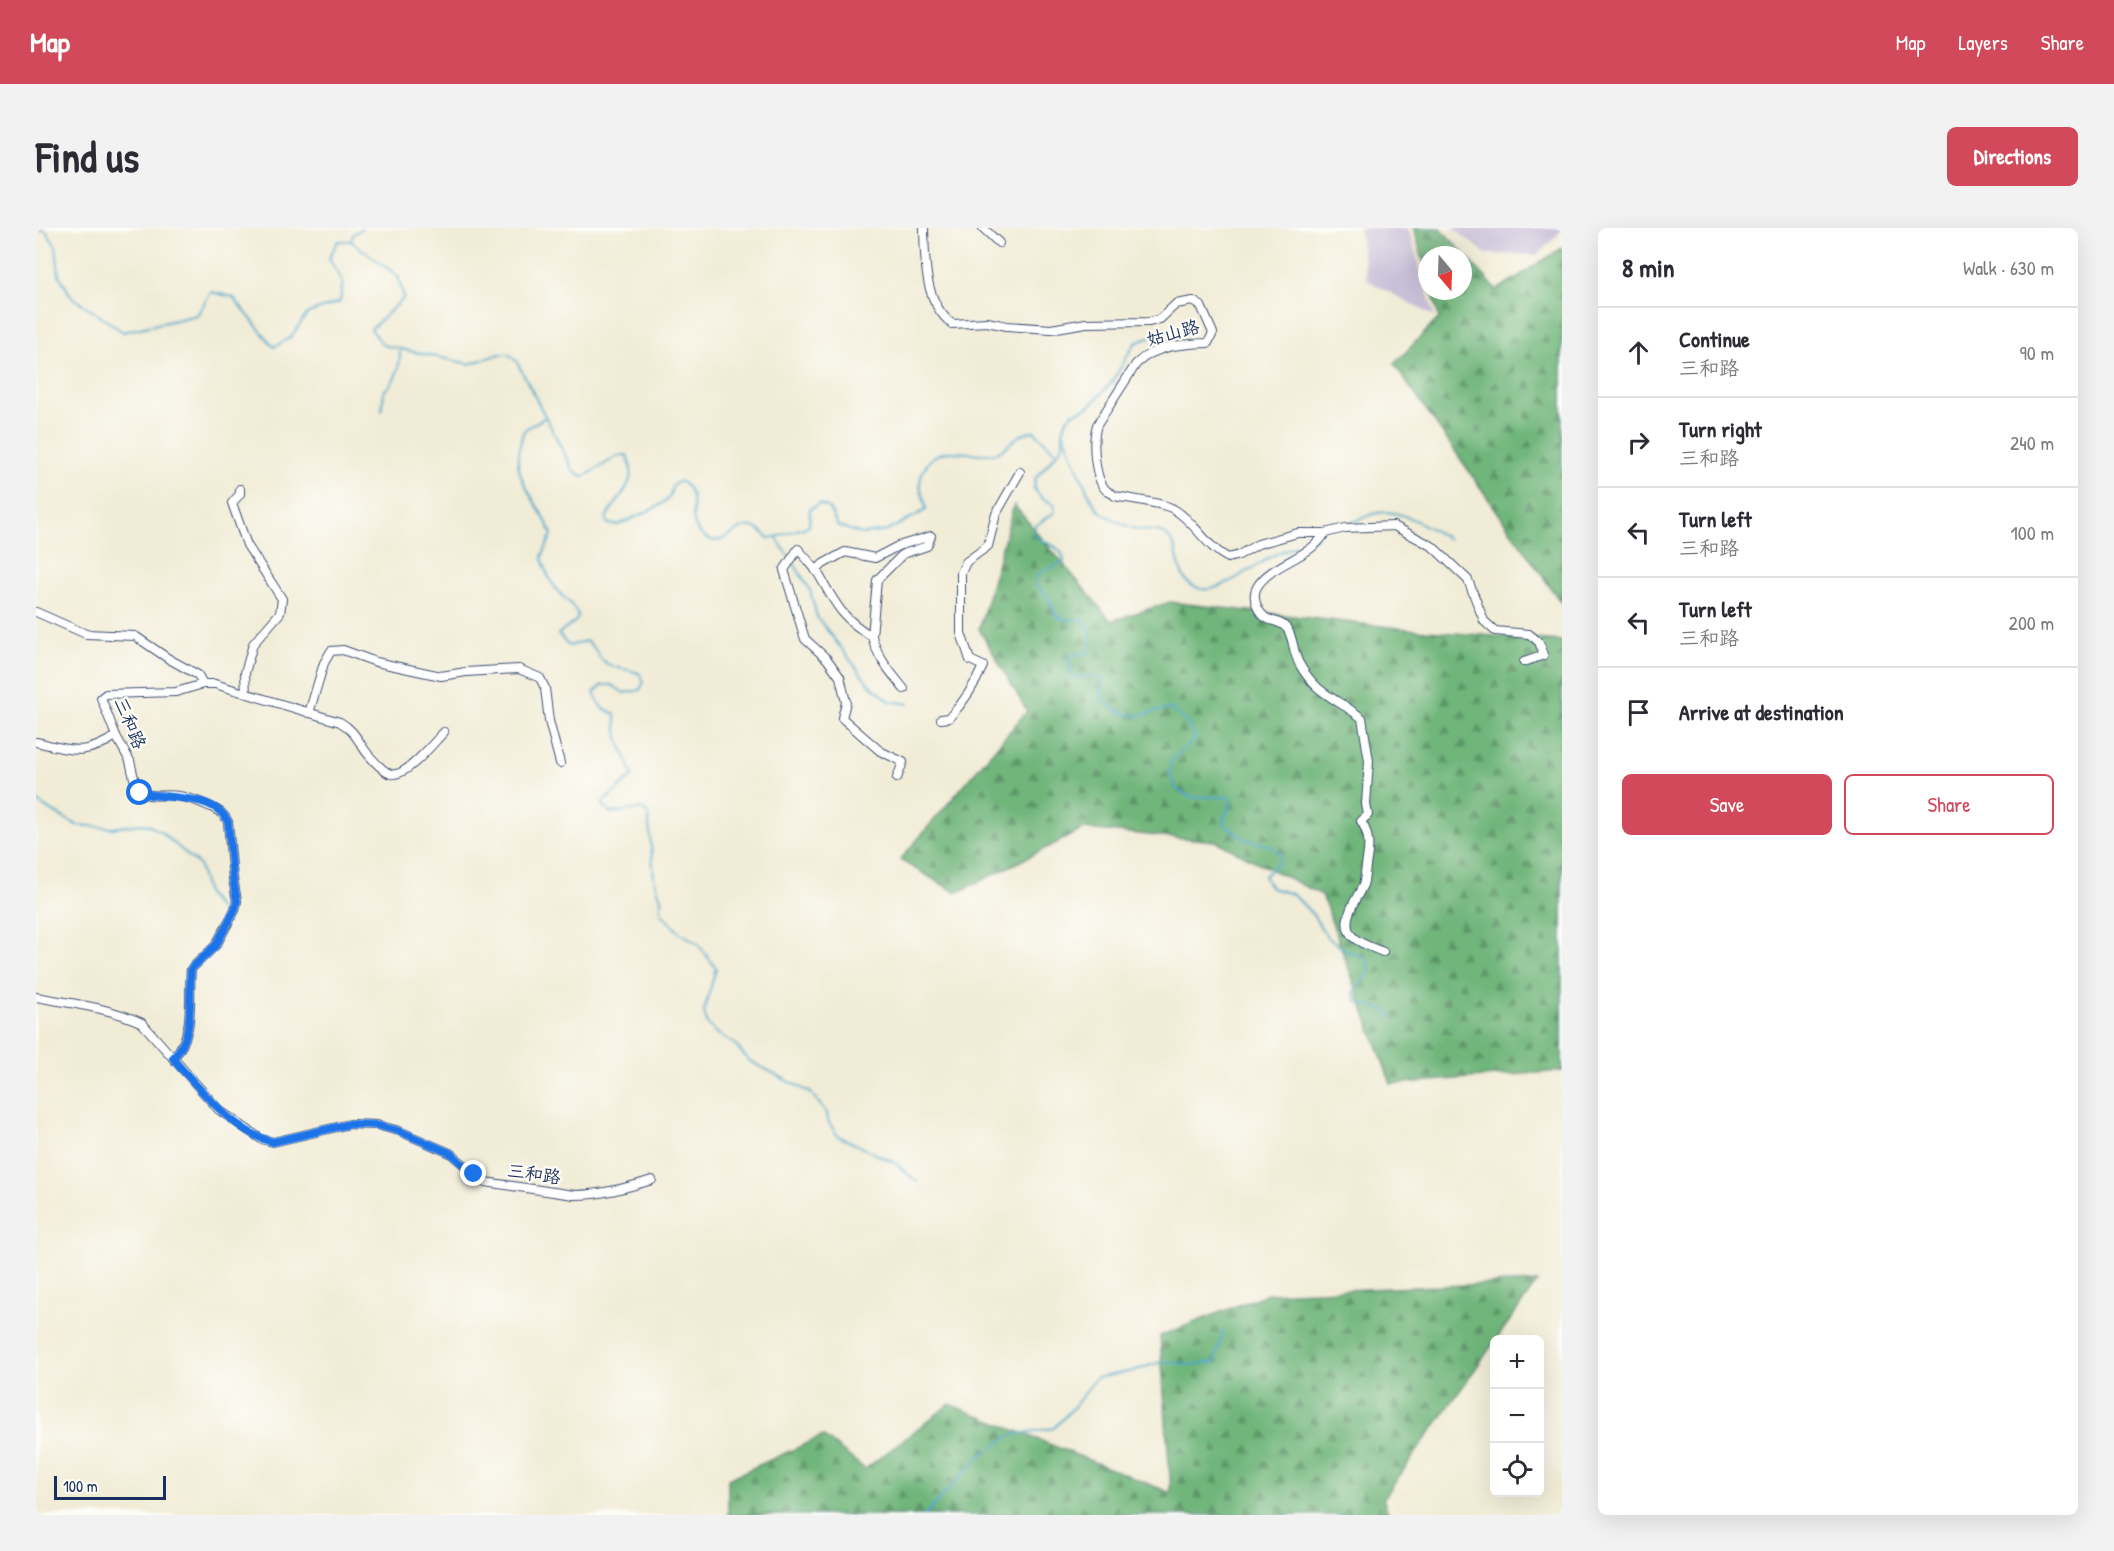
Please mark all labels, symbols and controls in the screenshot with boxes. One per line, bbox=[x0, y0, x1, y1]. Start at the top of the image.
text: Map bbox=[30, 23, 70, 61]
text: Map bbox=[1896, 28, 1925, 57]
text: Layers bbox=[1958, 28, 2008, 57]
text: Share bbox=[2041, 28, 2084, 57]
button: Directions bbox=[1947, 127, 2078, 186]
text: Find us bbox=[36, 128, 139, 185]
north arrow bbox=[1418, 246, 1472, 300]
text: 8 min bbox=[1622, 250, 1675, 285]
text: Walk · 630 m bbox=[1963, 254, 2054, 281]
street label: 姑山路 bbox=[1144, 313, 1202, 352]
text: Continue bbox=[1679, 324, 1750, 354]
icon: ahead bbox=[1622, 336, 1655, 369]
text: 90 m bbox=[2020, 339, 2054, 366]
text: 三和路 bbox=[1679, 354, 1739, 381]
text: Turn right bbox=[1679, 414, 1762, 444]
icon: right bbox=[1622, 426, 1655, 459]
text: 240 m bbox=[2010, 429, 2054, 456]
text: 三和路 bbox=[1679, 444, 1739, 471]
text: Turn left bbox=[1679, 504, 1752, 534]
icon: left bbox=[1622, 516, 1655, 549]
text: 100 m bbox=[2011, 519, 2054, 546]
text: 三和路 bbox=[1679, 534, 1739, 561]
text: Turn left bbox=[1679, 594, 1752, 624]
icon: left bbox=[1622, 606, 1655, 639]
text: 200 m bbox=[2009, 609, 2054, 636]
text: 三和路 bbox=[1679, 624, 1739, 651]
street label: 三和路 bbox=[108, 693, 153, 753]
icon: arrive bbox=[1622, 696, 1655, 729]
text: Arrive at destination bbox=[1679, 697, 1844, 727]
button: Save bbox=[1622, 774, 1832, 835]
button: Share bbox=[1844, 774, 2054, 835]
route start bbox=[126, 779, 152, 805]
street label: 三和路 bbox=[506, 1157, 563, 1190]
route end bbox=[460, 1160, 486, 1186]
map controls bbox=[1490, 1335, 1544, 1497]
button: + bbox=[1490, 1335, 1544, 1389]
button: − bbox=[1490, 1389, 1544, 1443]
button: locate bbox=[1490, 1443, 1544, 1497]
scale bar bbox=[54, 1473, 166, 1500]
text: 100 m bbox=[63, 1475, 98, 1497]

